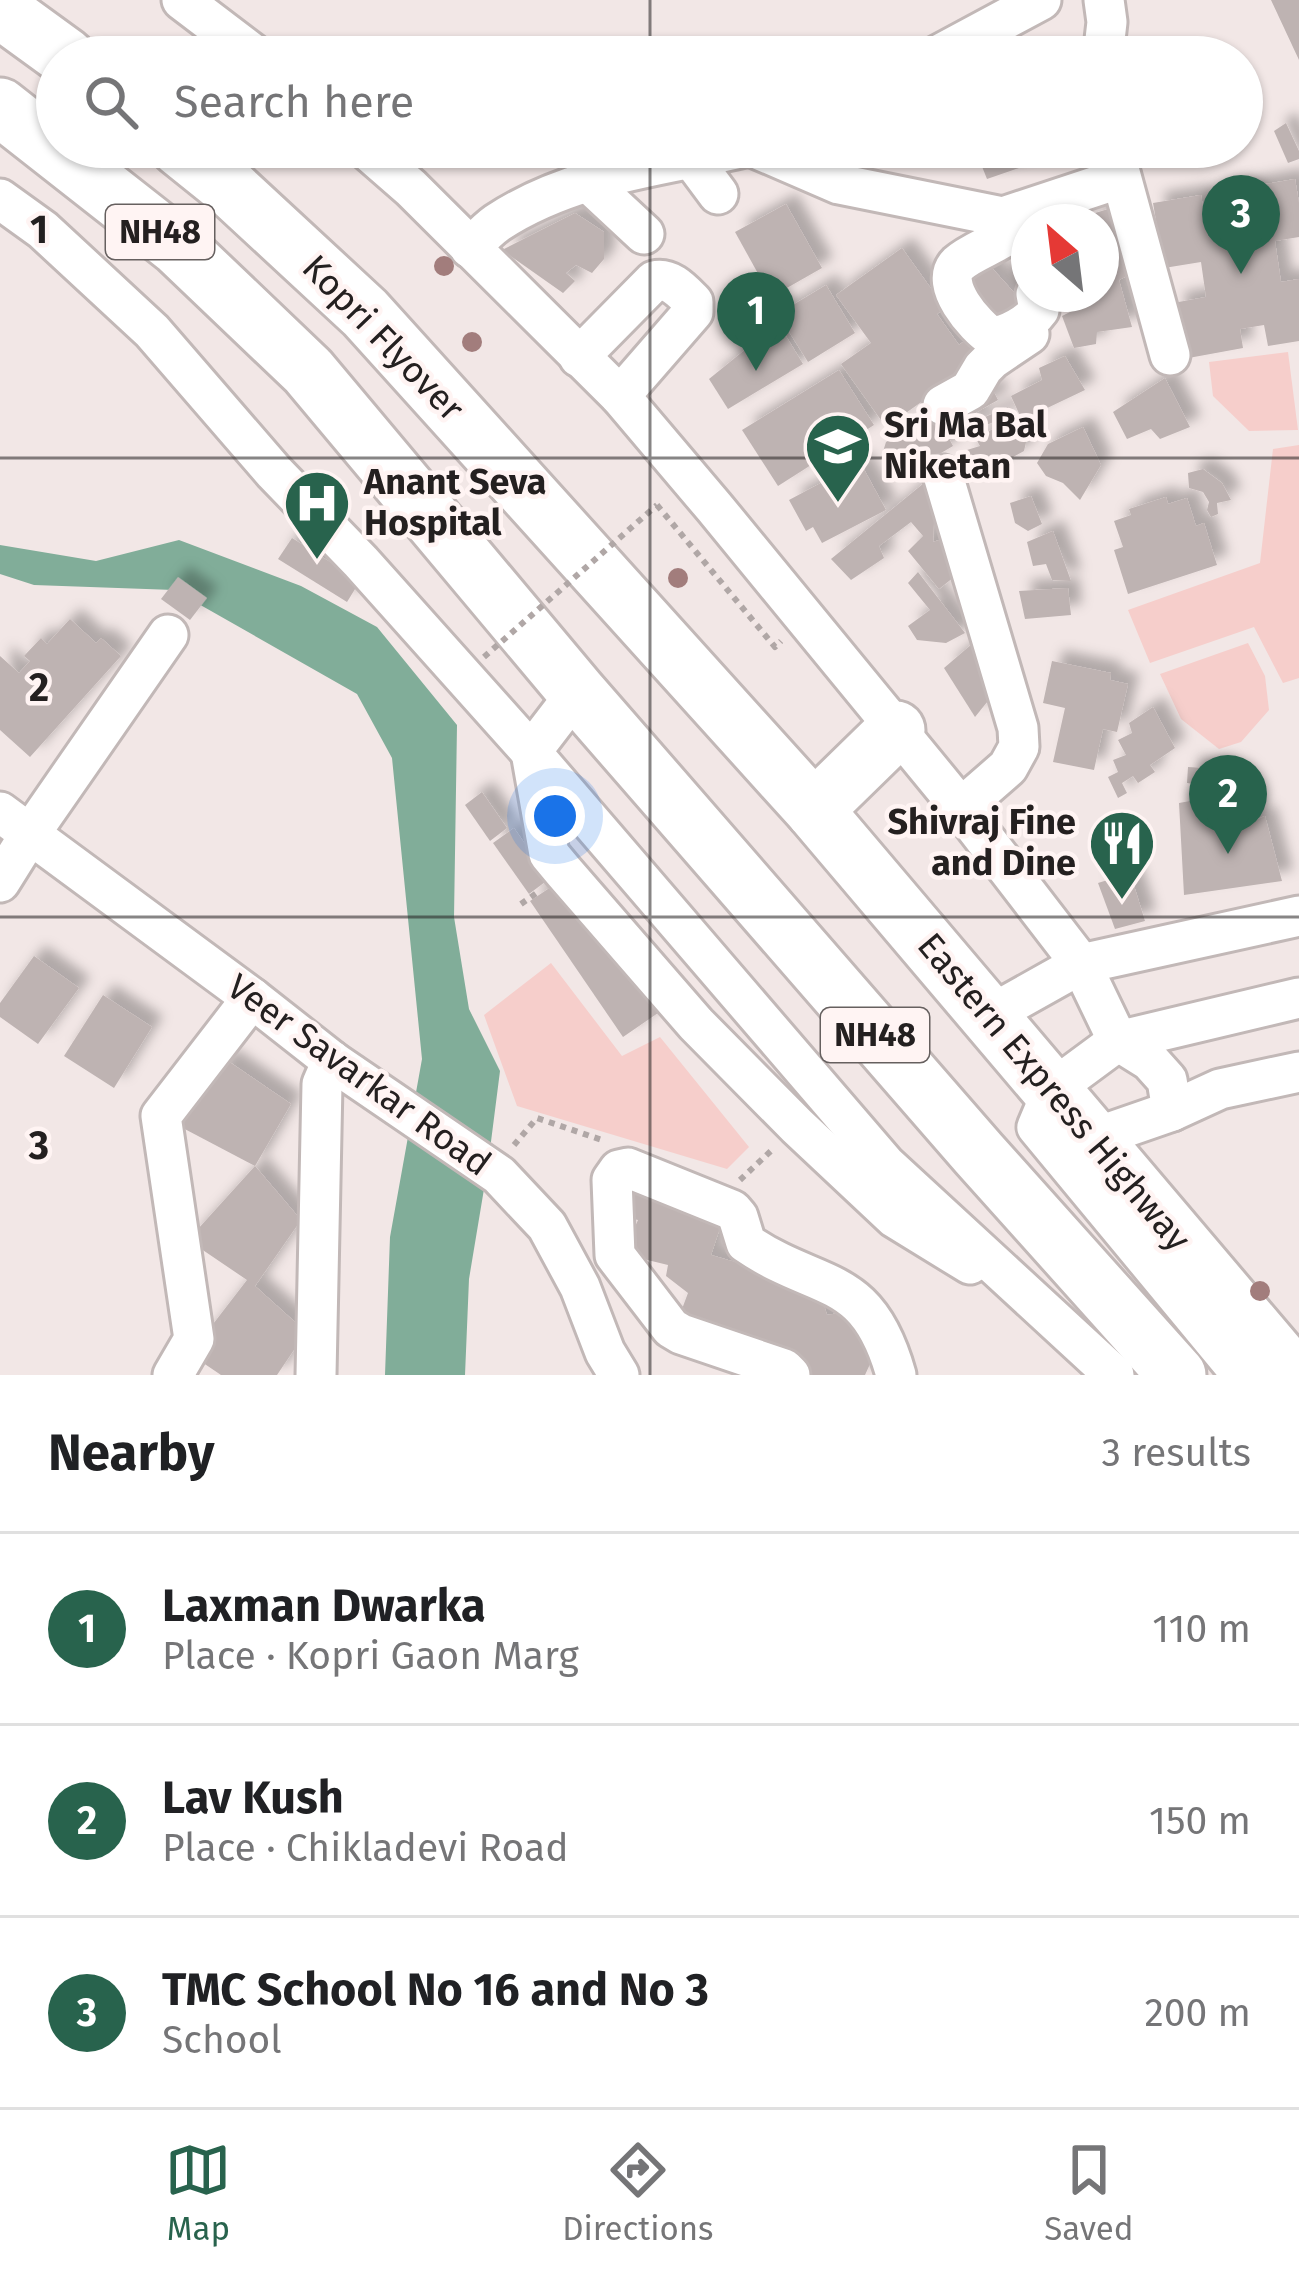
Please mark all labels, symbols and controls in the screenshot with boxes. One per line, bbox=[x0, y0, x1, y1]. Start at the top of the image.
search box bbox=[36, 36, 1263, 168]
icon: search bbox=[78, 69, 144, 135]
text: Search here bbox=[174, 75, 414, 129]
pin: 3 bbox=[1202, 175, 1280, 274]
north arrow bbox=[1011, 204, 1119, 312]
road number: NH48 bbox=[106, 205, 214, 259]
text: 1 bbox=[30, 207, 48, 253]
street label: Kopri Flyover bbox=[293, 246, 473, 430]
pin: 1 bbox=[717, 272, 795, 371]
place label: Sri Ma Bal Niketan bbox=[884, 403, 1047, 488]
school or university icon: Sri Ma Bal Niketan bbox=[803, 411, 873, 505]
place label: Anant Seva Hospital bbox=[363, 460, 547, 545]
hospital icon: Anant Seva Hospital bbox=[282, 468, 352, 562]
text: 2 bbox=[29, 665, 49, 711]
pin: 2 bbox=[1189, 755, 1267, 854]
your location bbox=[525, 786, 585, 846]
place label: Shivraj Fine and Dine bbox=[888, 800, 1076, 885]
restaurant icon: Shivraj Fine and Dine bbox=[1087, 808, 1157, 902]
street label: Eastern Express Highway bbox=[908, 924, 1200, 1260]
street label: Veer Savarkar Road bbox=[219, 965, 499, 1185]
road number: NH48 bbox=[821, 1008, 929, 1062]
text: 3 bbox=[28, 1123, 49, 1169]
text: Nearby bbox=[48, 1422, 214, 1484]
text: 3 results bbox=[1101, 1430, 1251, 1476]
text: Laxman Dwarka bbox=[162, 1579, 486, 1633]
text: 1 bbox=[78, 1606, 96, 1652]
text: 110 m bbox=[1152, 1606, 1251, 1652]
text: Place · Kopri Gaon Marg bbox=[162, 1633, 579, 1679]
text: Lav Kush bbox=[162, 1771, 344, 1825]
text: 2 bbox=[77, 1798, 97, 1844]
text: 150 m bbox=[1149, 1798, 1251, 1844]
text: Place · Chikladevi Road bbox=[162, 1825, 568, 1871]
text: TMC School No 16 and No 3 bbox=[162, 1963, 709, 2017]
text: 3 bbox=[77, 1990, 97, 2036]
text: 200 m bbox=[1144, 1990, 1251, 2036]
text: School bbox=[162, 2017, 282, 2063]
tab: Map bbox=[165, 2137, 231, 2249]
tab: Directions bbox=[562, 2137, 714, 2249]
tab: Saved bbox=[1044, 2137, 1134, 2249]

